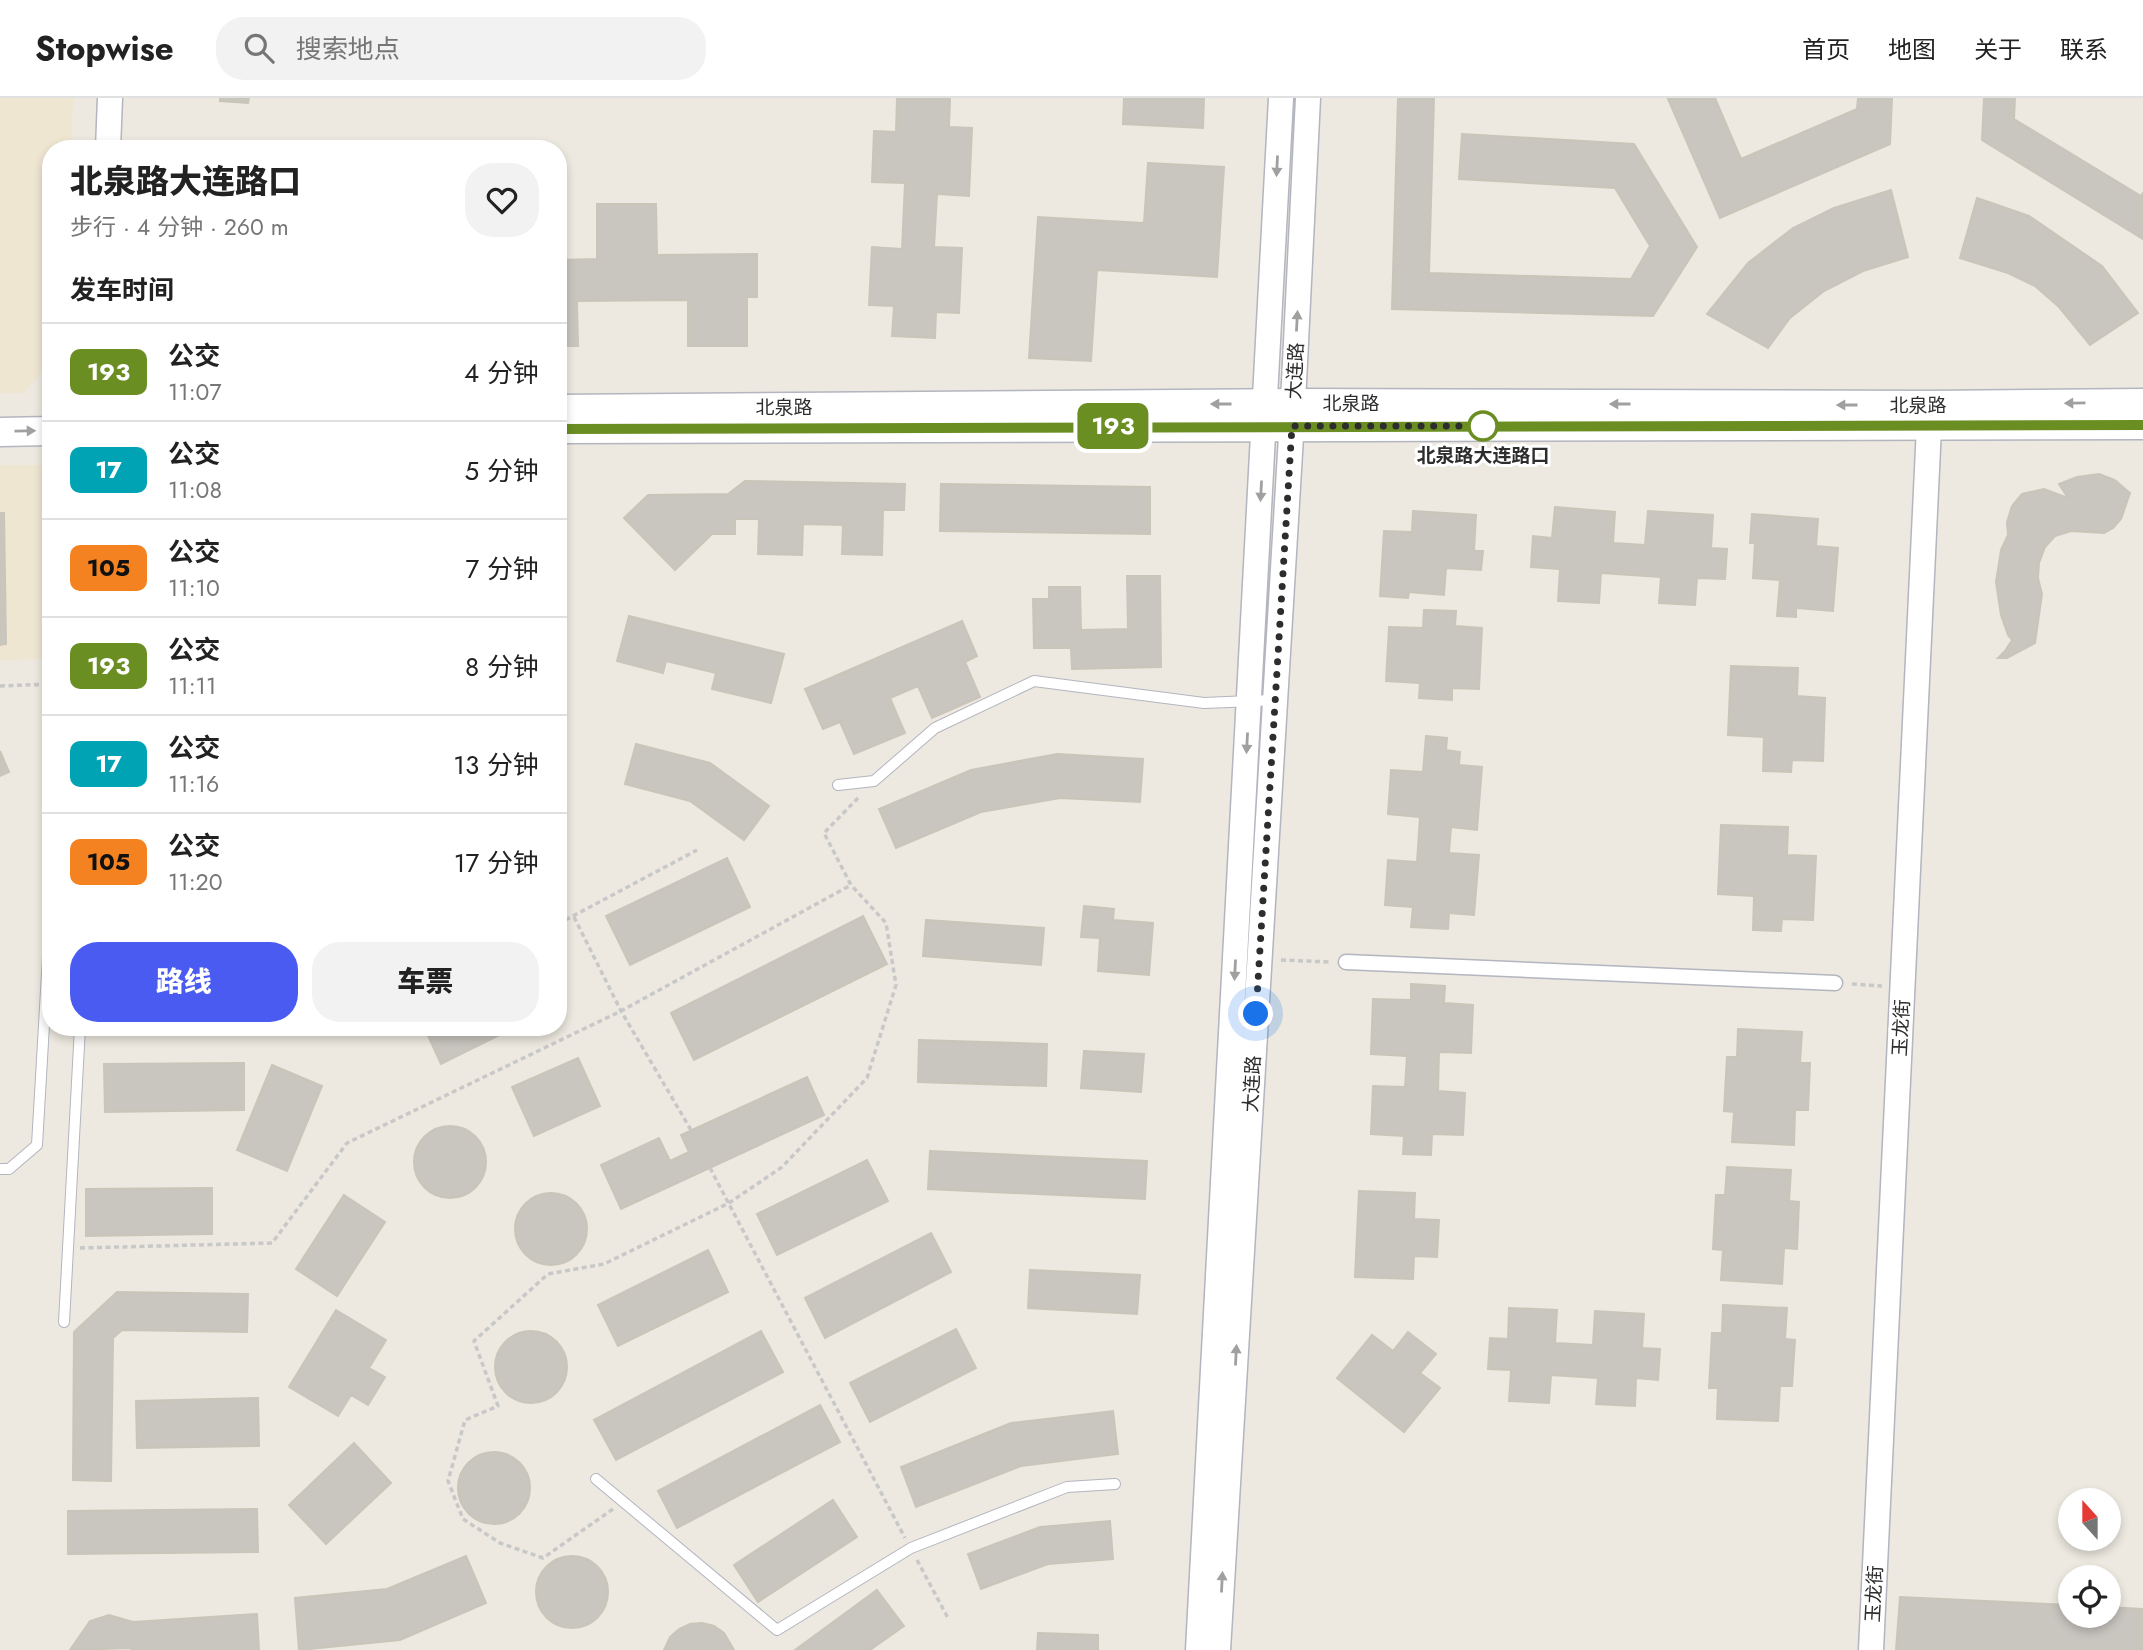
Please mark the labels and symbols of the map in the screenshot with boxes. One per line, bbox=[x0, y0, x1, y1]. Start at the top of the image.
one-way arrow bbox=[1272, 155, 1283, 177]
one-way arrow bbox=[1292, 309, 1303, 331]
street label: 大连路 bbox=[1280, 342, 1310, 400]
street label: 北泉路 bbox=[1322, 390, 1380, 417]
street label: 北泉路 bbox=[1889, 392, 1947, 419]
street label: 北泉路 bbox=[755, 394, 813, 421]
one-way arrow bbox=[1210, 398, 1232, 410]
one-way arrow bbox=[1609, 398, 1631, 410]
one-way arrow bbox=[2064, 398, 2086, 409]
one-way arrow bbox=[1836, 399, 1858, 411]
line badge: 193 bbox=[1073, 403, 1153, 449]
marker: 北泉路大连路口 bbox=[1468, 411, 1498, 441]
one-way arrow bbox=[15, 425, 37, 437]
place label: 北泉路大连路口 bbox=[1416, 442, 1550, 469]
one-way arrow bbox=[1255, 480, 1266, 502]
one-way arrow bbox=[1242, 732, 1253, 754]
one-way arrow bbox=[1229, 959, 1240, 981]
your location bbox=[1238, 996, 1273, 1031]
street label: 玉龙街 bbox=[1886, 999, 1916, 1057]
street label: 大连路 bbox=[1237, 1055, 1267, 1113]
one-way arrow bbox=[1231, 1344, 1242, 1366]
north arrow bbox=[2058, 1488, 2121, 1550]
street label: 玉龙街 bbox=[1859, 1565, 1889, 1623]
one-way arrow bbox=[1217, 1571, 1228, 1593]

